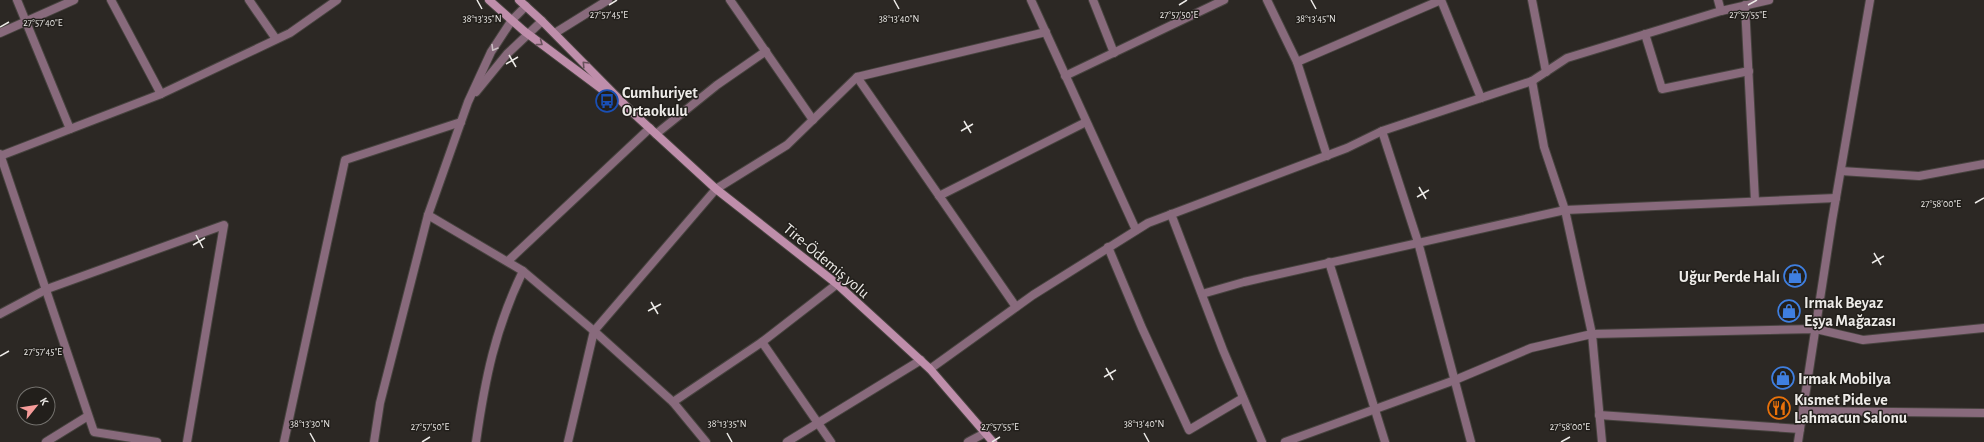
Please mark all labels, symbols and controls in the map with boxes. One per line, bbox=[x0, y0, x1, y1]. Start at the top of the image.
text: 27°57'45"E bbox=[590, 10, 628, 20]
text: 27°57'50"E bbox=[1160, 10, 1199, 20]
text: 27°57'55"E bbox=[1729, 10, 1767, 20]
text: 38°13'35"N bbox=[463, 14, 501, 24]
text: 38°13'40"N bbox=[879, 14, 919, 24]
text: 38°13'45"N bbox=[1296, 14, 1336, 24]
text: 27°57'40"E bbox=[23, 18, 63, 28]
one-way arrow bbox=[536, 38, 543, 45]
one-way arrow bbox=[491, 44, 499, 51]
one-way arrow bbox=[582, 61, 590, 69]
place label: Cumhuriyet Ortaokulu bbox=[622, 85, 698, 119]
bus stop icon: Cumhuriyet Ortaokulu bbox=[594, 88, 620, 114]
text: 27°58'00"E bbox=[1921, 199, 1961, 209]
street label: Tire-Ödemiş yolu bbox=[780, 219, 874, 302]
shop icon: Uğur Perde Halı bbox=[1782, 263, 1808, 289]
place label: Uğur Perde Halı bbox=[1679, 269, 1780, 285]
place label: Irmak Beyaz Eşya Mağazası bbox=[1804, 295, 1896, 330]
shop icon: Irmak Beyaz Eşya Mağazası bbox=[1776, 298, 1802, 324]
text: 27°57'45"E bbox=[24, 347, 62, 357]
shop icon: Irmak Mobilya bbox=[1770, 365, 1796, 391]
place label: Irmak Mobilya bbox=[1798, 371, 1891, 388]
north arrow bbox=[16, 386, 56, 426]
place label: Kısmet Pide ve Lahmacun Salonu bbox=[1794, 392, 1908, 426]
restaurant icon: Kısmet Pide ve Lahmacun Salonu bbox=[1766, 395, 1792, 421]
text: K bbox=[38, 396, 51, 407]
text: 38°13'30"N bbox=[290, 419, 330, 429]
text: 38°13'35"N bbox=[708, 419, 746, 429]
text: 38°13'40"N bbox=[1124, 419, 1164, 429]
text: 27°57'50"E bbox=[411, 422, 450, 432]
text: 27°57'55"E bbox=[981, 422, 1019, 432]
text: 27°58'00"E bbox=[1550, 422, 1590, 432]

